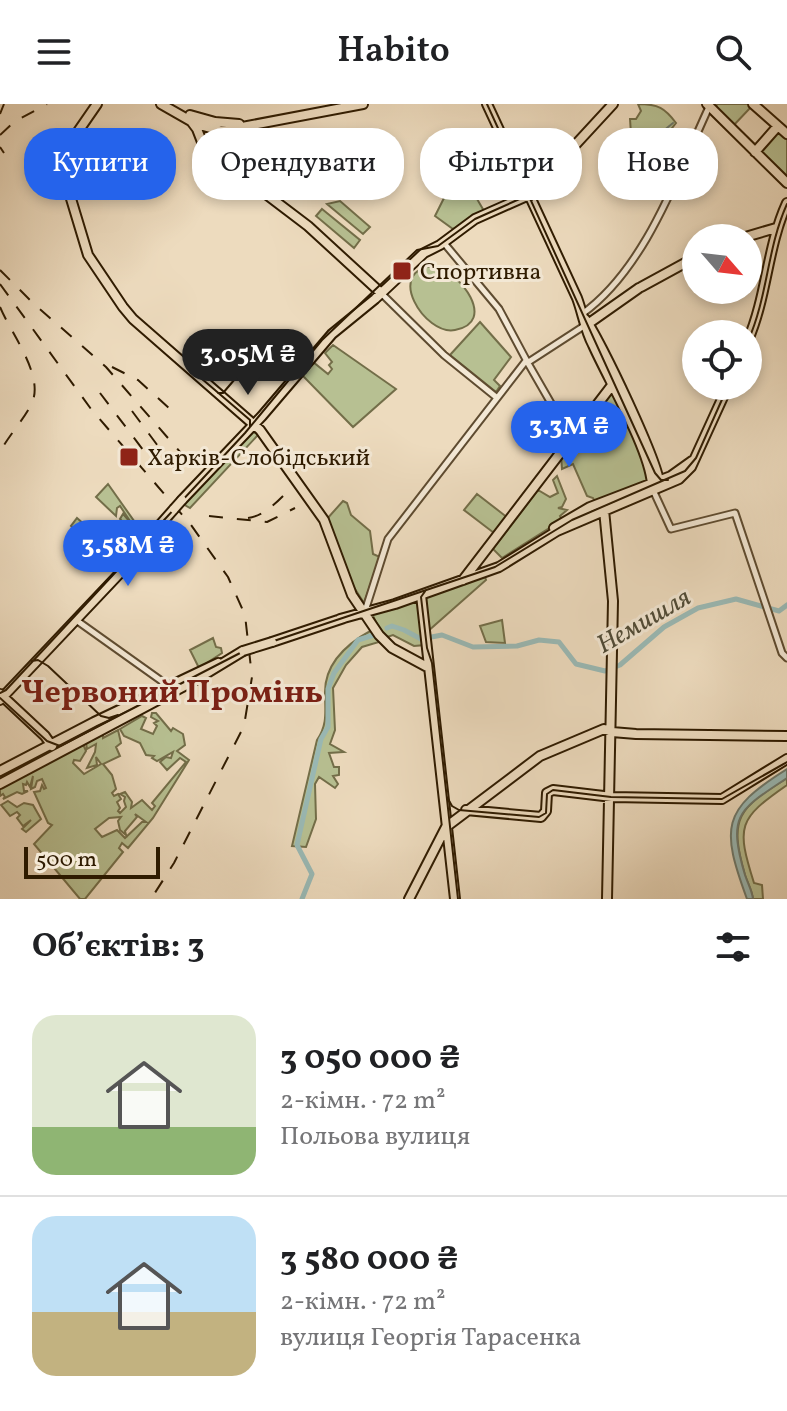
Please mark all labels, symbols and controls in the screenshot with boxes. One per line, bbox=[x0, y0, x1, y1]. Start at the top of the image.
text: Habito bbox=[337, 27, 450, 77]
icon: menu bbox=[32, 30, 76, 74]
icon: search bbox=[711, 30, 755, 74]
chip: Купити bbox=[24, 128, 176, 200]
chip: Орендувати bbox=[192, 128, 404, 200]
chip: Фільтри bbox=[420, 128, 582, 200]
chip: Нове bbox=[598, 128, 718, 200]
north arrow bbox=[682, 224, 762, 304]
map controls bbox=[682, 224, 762, 400]
place label: Спортивна bbox=[420, 256, 541, 290]
marker: Спортивна bbox=[391, 260, 413, 282]
button: locate bbox=[682, 320, 762, 400]
pin: 3.05M ₴ bbox=[174, 329, 322, 397]
text: 3.05M ₴ bbox=[200, 337, 296, 373]
pin: 3.3M ₴ bbox=[504, 401, 634, 469]
text: 3.3M ₴ bbox=[529, 409, 609, 445]
place label: Харків-Слобідський bbox=[147, 442, 370, 476]
marker: Харків-Слобідський bbox=[118, 446, 140, 468]
pin: 3.58M ₴ bbox=[54, 520, 202, 588]
text: 3.58M ₴ bbox=[81, 528, 175, 564]
water label: Немишля bbox=[590, 580, 698, 663]
district label: Червоний Промінь bbox=[21, 672, 323, 716]
scale bar bbox=[24, 843, 160, 879]
text: 500 m bbox=[36, 845, 97, 876]
text: Об’єктів: 3 bbox=[32, 924, 205, 971]
icon: filters bbox=[711, 925, 755, 969]
text: 3 050 000 ₴ bbox=[280, 1036, 460, 1083]
icon: home bbox=[96, 1047, 192, 1143]
text: 2-кімн. · 72 m² bbox=[280, 1083, 446, 1119]
text: Польова вулиця bbox=[280, 1119, 470, 1155]
text: 3 580 000 ₴ bbox=[280, 1237, 458, 1284]
icon: home bbox=[96, 1248, 192, 1344]
text: 2-кімн. · 72 m² bbox=[280, 1284, 446, 1320]
text: вулиця Георгія Тарасенка bbox=[280, 1320, 582, 1356]

